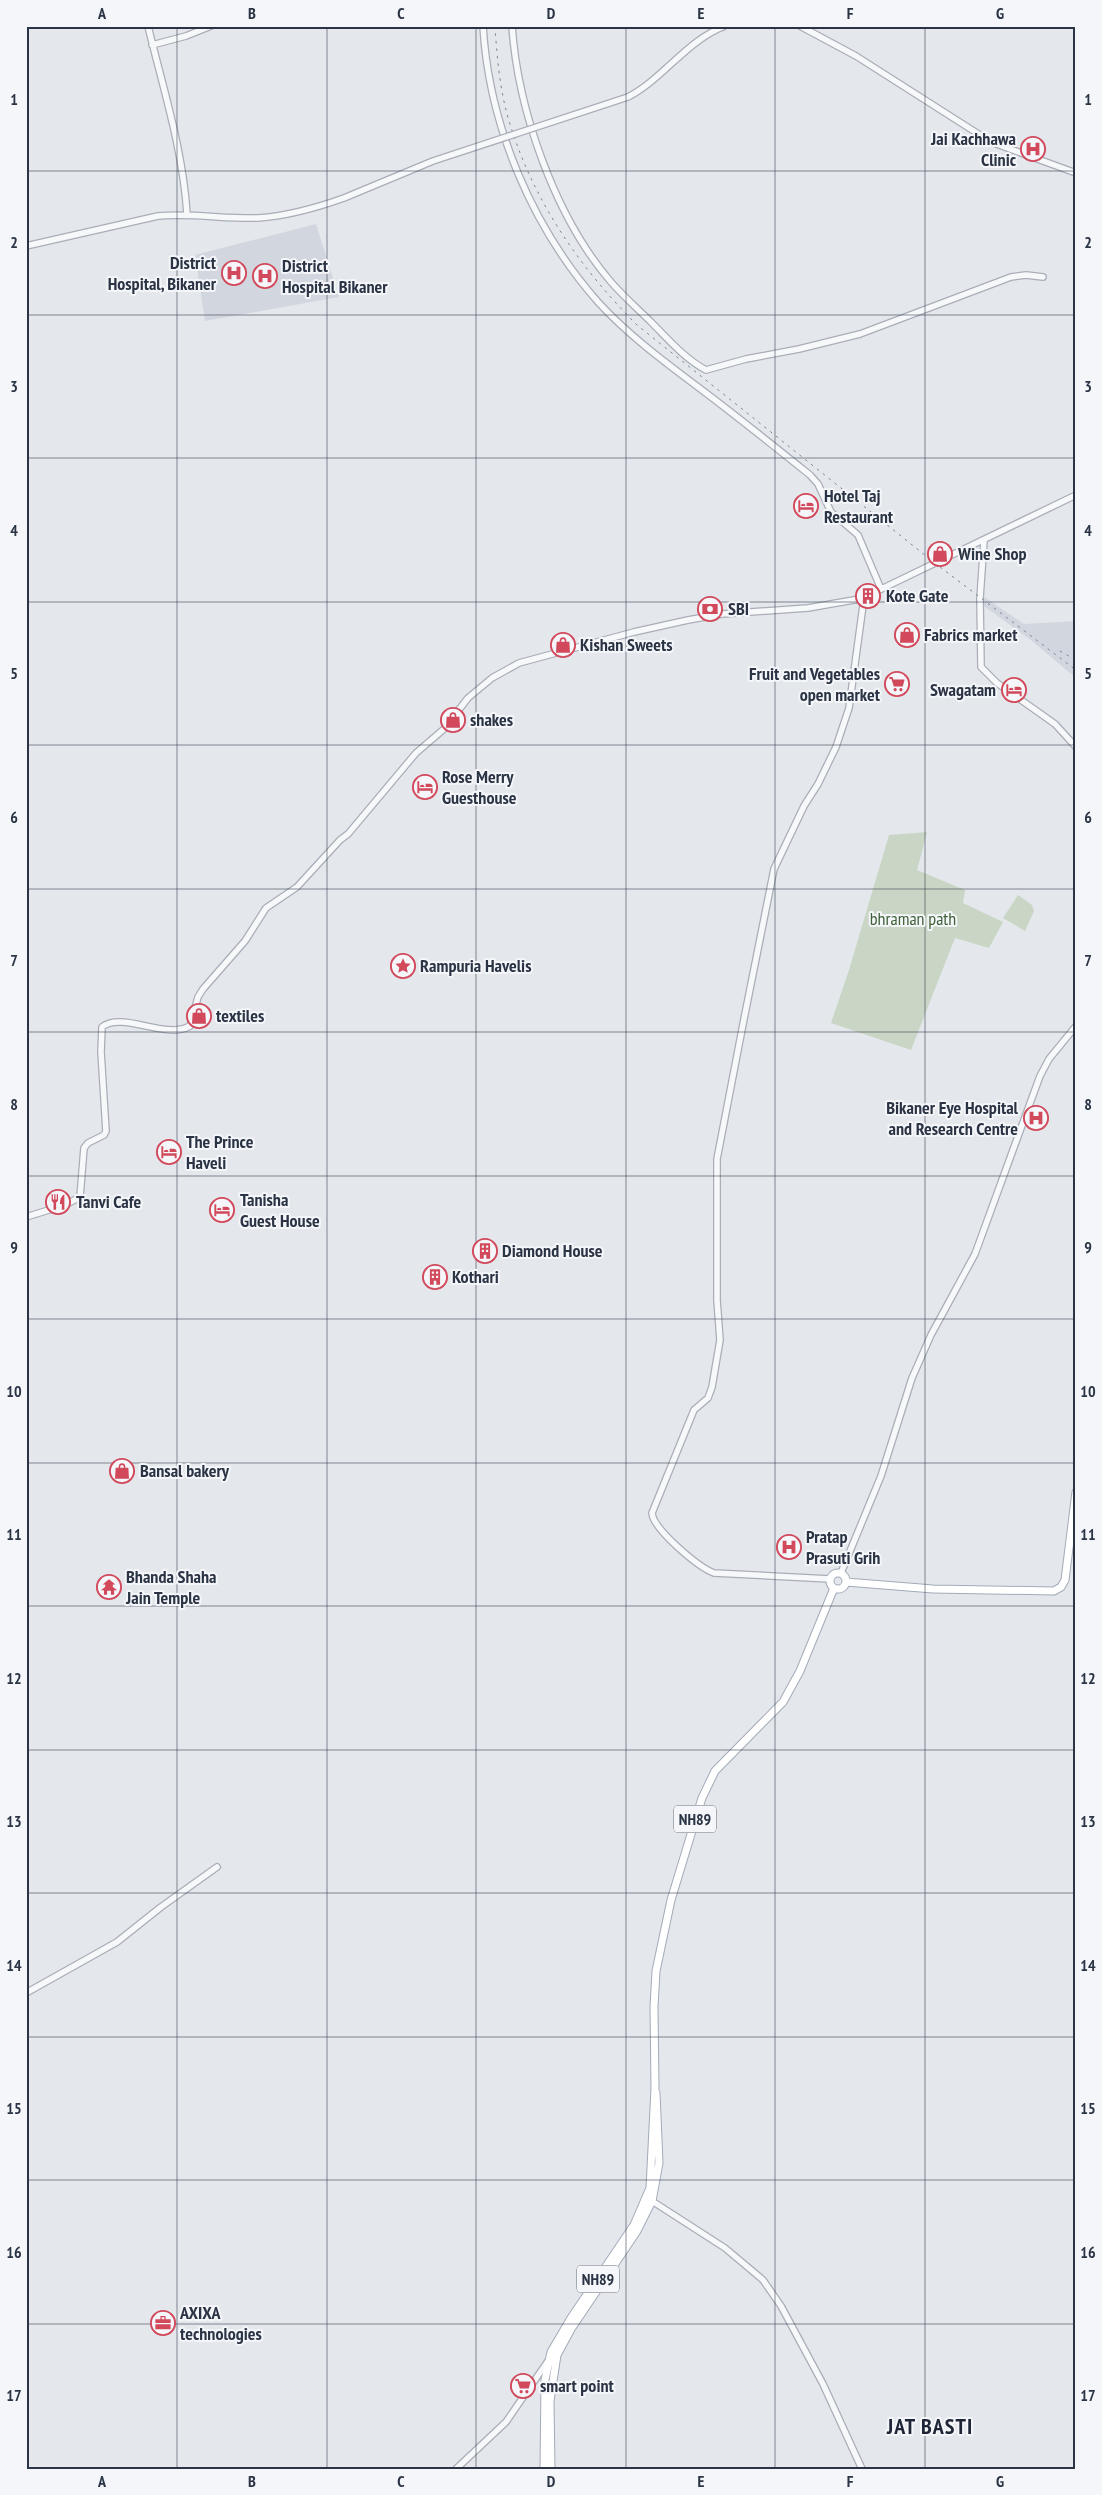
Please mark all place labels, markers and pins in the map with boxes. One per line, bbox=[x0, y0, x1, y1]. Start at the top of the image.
place label: Jai Kachhawa Clinic bbox=[930, 127, 1017, 171]
hospital icon: Jai Kachhawa Clinic bbox=[1020, 136, 1046, 162]
place label: District Hospital, Bikaner bbox=[108, 251, 217, 295]
place label: District Hospital Bikaner bbox=[282, 254, 388, 298]
hospital icon: District Hospital, Bikaner bbox=[221, 260, 247, 286]
hospital icon: District Hospital Bikaner bbox=[252, 263, 278, 289]
place label: Hotel Taj Restaurant bbox=[824, 484, 894, 528]
hotel icon: Hotel Taj Restaurant bbox=[793, 493, 819, 519]
shop icon: Wine Shop bbox=[927, 541, 953, 567]
place label: Wine Shop bbox=[957, 542, 1026, 565]
building icon: Kote Gate bbox=[855, 583, 881, 609]
place label: Kote Gate bbox=[886, 584, 949, 607]
bank icon: SBI bbox=[697, 596, 723, 622]
place label: SBI bbox=[728, 597, 749, 620]
shop icon: Fabrics market bbox=[894, 622, 920, 648]
place label: Fabrics market bbox=[924, 623, 1018, 646]
shop icon: Kishan Sweets bbox=[550, 632, 576, 658]
place label: Kishan Sweets bbox=[580, 633, 672, 656]
place label: Fruit and Vegetables open market bbox=[749, 662, 881, 706]
supermarket icon: Fruit and Vegetables open market bbox=[884, 671, 910, 697]
hotel icon: Swagatam bbox=[1001, 677, 1027, 703]
place label: Swagatam bbox=[930, 678, 996, 701]
shop icon: shakes bbox=[440, 707, 466, 733]
place label: shakes bbox=[470, 708, 513, 731]
place label: Rose Merry Guesthouse bbox=[442, 765, 517, 809]
hotel icon: Rose Merry Guesthouse bbox=[412, 774, 438, 800]
place icon: Rampuria Havelis bbox=[390, 953, 416, 979]
place label: Rampuria Havelis bbox=[420, 954, 531, 977]
shop icon: textiles bbox=[186, 1003, 212, 1029]
place label: textiles bbox=[216, 1004, 264, 1027]
place label: Bikaner Eye Hospital and Research Centre bbox=[886, 1096, 1019, 1140]
hospital icon: Bikaner Eye Hospital and Research Centre bbox=[1023, 1105, 1049, 1131]
place label: The Prince Haveli bbox=[186, 1130, 254, 1174]
hotel icon: The Prince Haveli bbox=[156, 1139, 182, 1165]
place label: Tanisha Guest House bbox=[240, 1188, 320, 1232]
restaurant icon: Tanvi Cafe bbox=[45, 1189, 71, 1215]
place label: Tanvi Cafe bbox=[76, 1190, 142, 1213]
hotel icon: Tanisha Guest House bbox=[209, 1197, 235, 1223]
building icon: Diamond House bbox=[472, 1238, 498, 1264]
place label: Diamond House bbox=[502, 1239, 603, 1262]
building icon: Kothari bbox=[422, 1264, 448, 1290]
place label: Kothari bbox=[452, 1265, 499, 1288]
shop icon: Bansal bakery bbox=[109, 1458, 135, 1484]
place label: Bansal bakery bbox=[140, 1459, 230, 1482]
place label: Pratap Prasuti Grih bbox=[806, 1525, 880, 1569]
hospital icon: Pratap Prasuti Grih bbox=[776, 1534, 802, 1560]
place label: Bhanda Shaha Jain Temple bbox=[125, 1565, 217, 1609]
temple icon: Bhanda Shaha Jain Temple bbox=[96, 1574, 122, 1600]
place label: AXIXA technologies bbox=[179, 2301, 262, 2345]
office icon: AXIXA technologies bbox=[150, 2310, 176, 2336]
supermarket icon: smart point bbox=[510, 2373, 536, 2399]
place label: smart point bbox=[540, 2374, 615, 2397]

